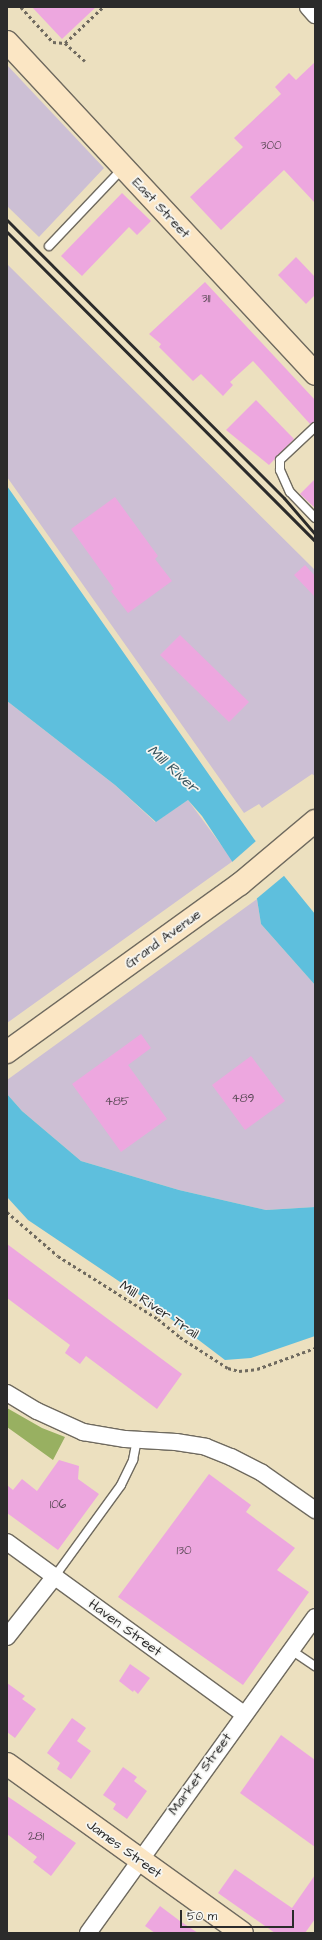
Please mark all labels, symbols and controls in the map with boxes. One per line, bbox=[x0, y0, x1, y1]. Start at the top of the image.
house number: 300 bbox=[260, 139, 282, 153]
street label: East Street bbox=[129, 174, 193, 242]
house number: 311 bbox=[201, 292, 211, 306]
water label: Mill River bbox=[144, 741, 202, 797]
street label: Grand Avenue bbox=[122, 906, 204, 972]
house number: 489 bbox=[232, 1092, 254, 1106]
house number: 485 bbox=[105, 1095, 129, 1109]
street label: Mill River Trail bbox=[116, 1277, 202, 1343]
house number: 106 bbox=[50, 1498, 66, 1512]
house number: 130 bbox=[176, 1544, 192, 1558]
street label: Haven Street bbox=[85, 1596, 165, 1660]
street label: Market Street bbox=[165, 1730, 235, 1818]
street label: James Street bbox=[83, 1816, 165, 1882]
house number: 281 bbox=[28, 1830, 44, 1844]
scale bar bbox=[182, 1902, 296, 1928]
text: 50 m bbox=[187, 1908, 217, 1925]

